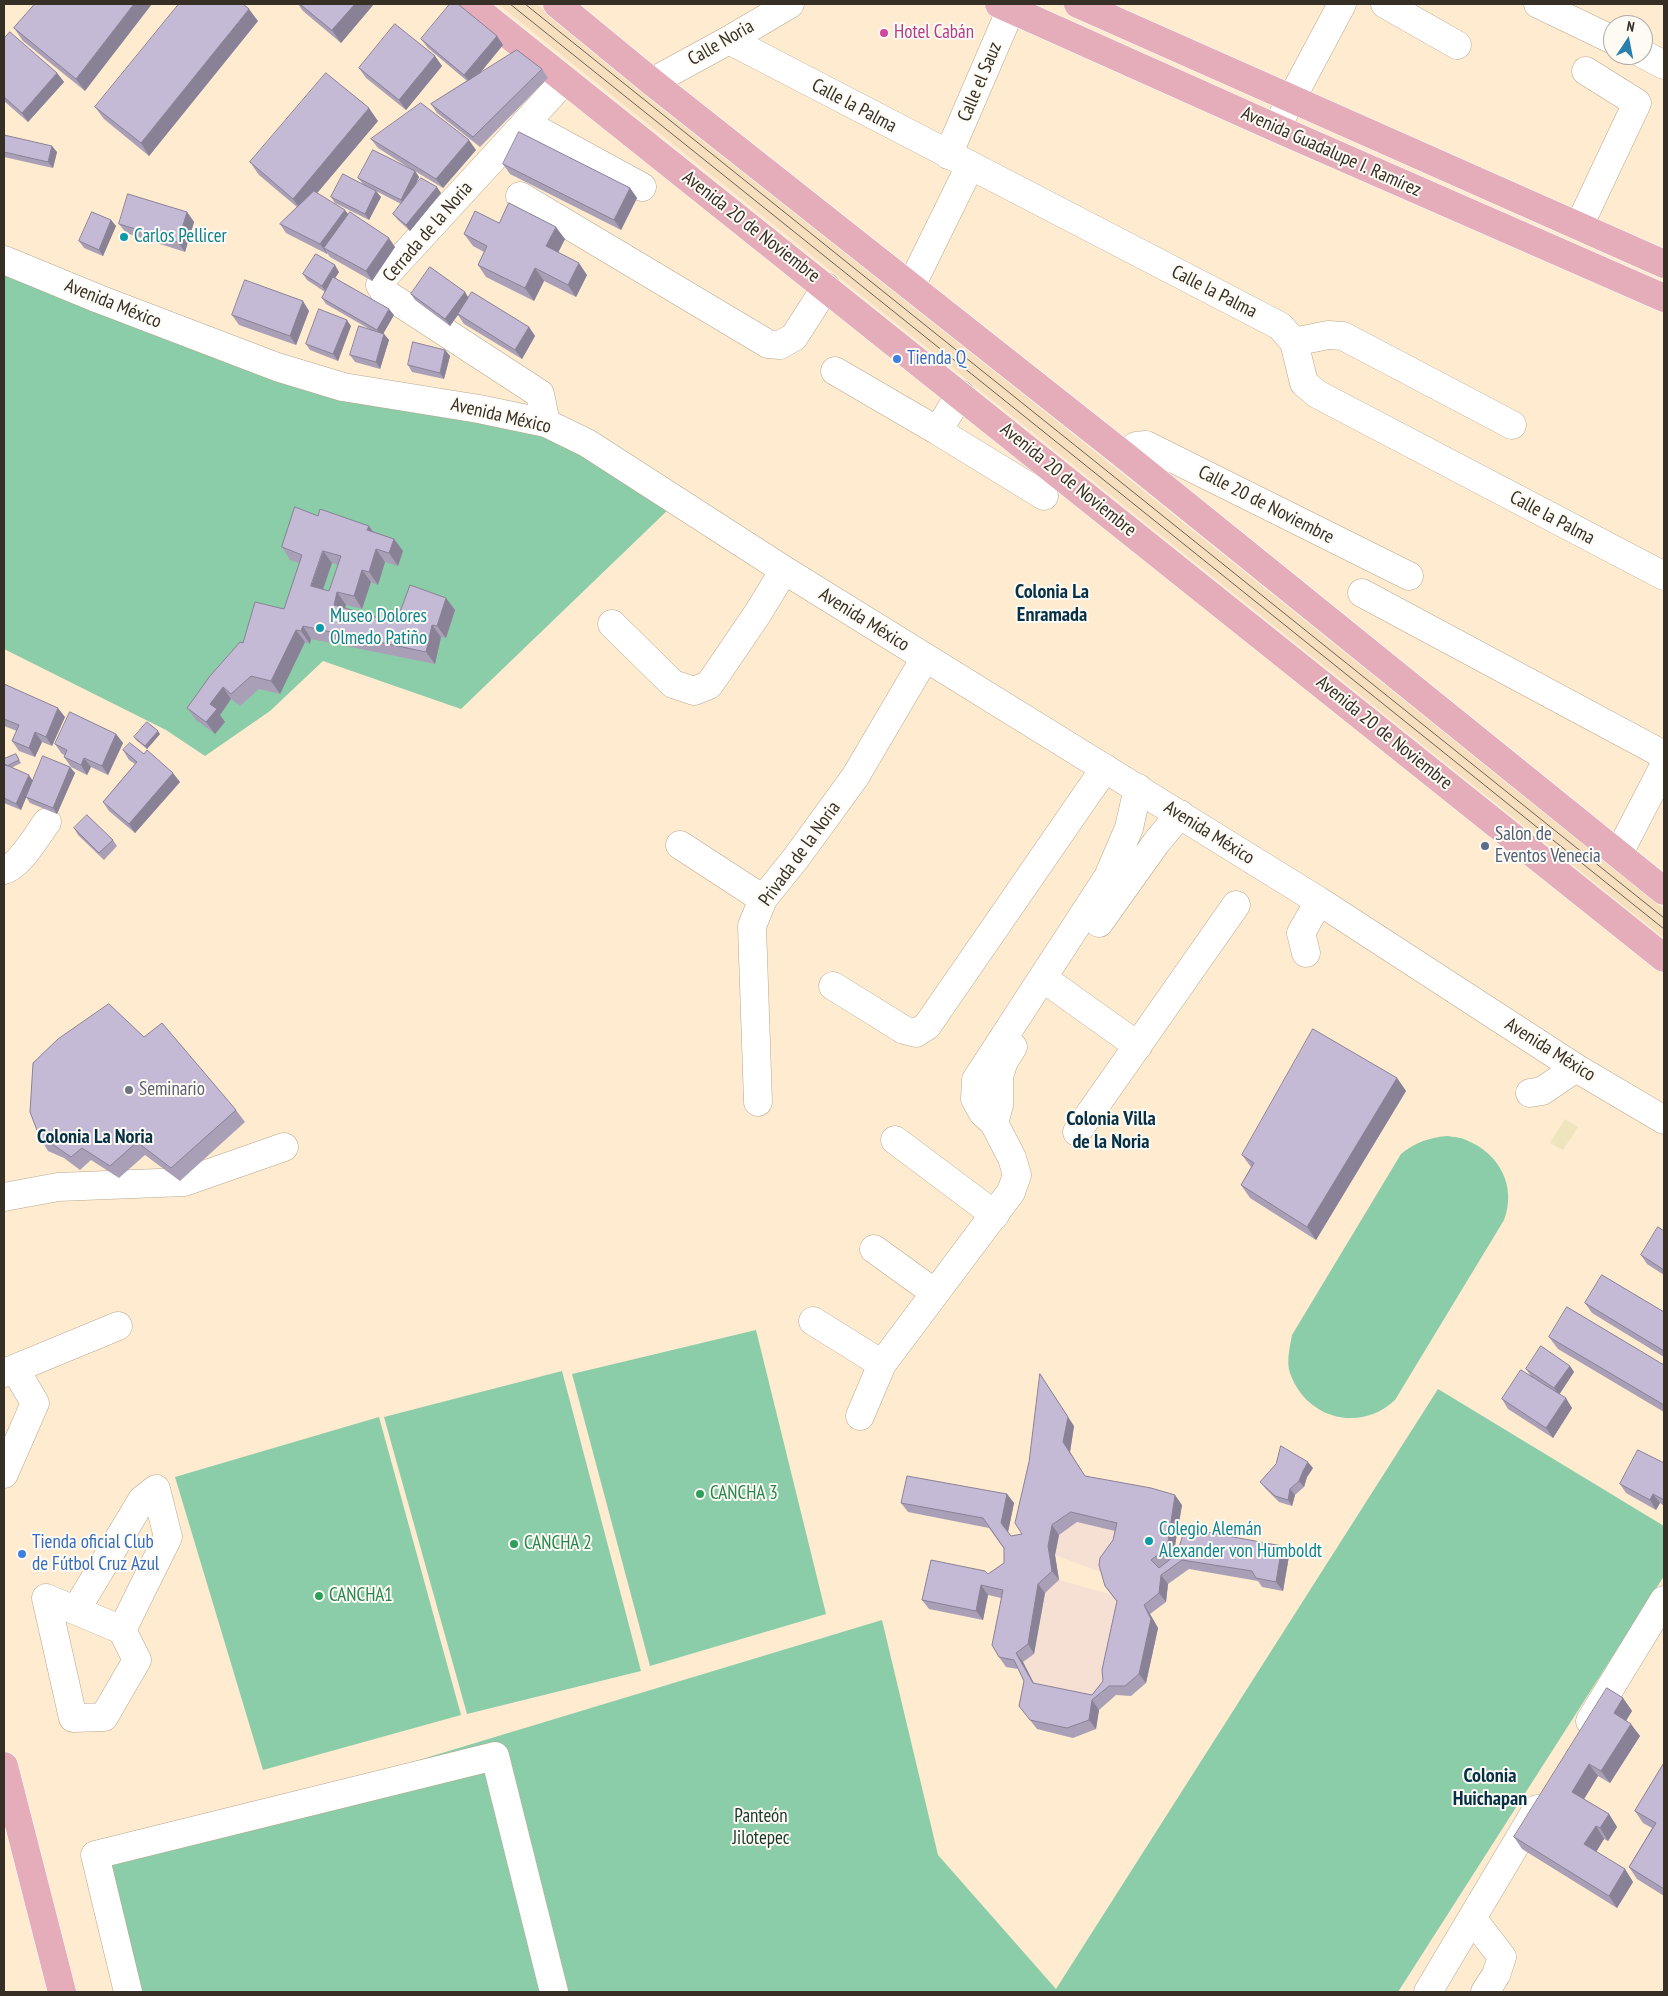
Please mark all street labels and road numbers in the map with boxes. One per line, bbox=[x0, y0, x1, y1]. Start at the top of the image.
street label: Calle Noria bbox=[684, 15, 758, 71]
street label: Calle el Sauz bbox=[953, 39, 1007, 125]
street label: Calle la Palma bbox=[808, 74, 900, 138]
street label: Avenida Guadalupe I. Ramírez bbox=[1237, 102, 1425, 202]
street label: Avenida 20 de Noviembre bbox=[678, 166, 824, 288]
street label: Cerrada de la Noria bbox=[378, 177, 478, 287]
street label: Calle la Palma bbox=[1167, 261, 1261, 323]
street label: Avenida México bbox=[61, 274, 165, 334]
street label: Avenida México bbox=[449, 393, 553, 439]
street label: Avenida 20 de Noviembre bbox=[995, 418, 1141, 542]
street label: Calle 20 de Noviembre bbox=[1194, 461, 1338, 549]
street label: Calle la Palma bbox=[1506, 486, 1598, 550]
street label: Avenida México bbox=[815, 583, 913, 657]
street label: Avenida 20 de Noviembre bbox=[1311, 671, 1457, 795]
street label: Avenida México bbox=[1160, 796, 1258, 870]
street label: Privada de la Noria bbox=[754, 797, 846, 911]
street label: Avenida México bbox=[1501, 1013, 1599, 1087]

